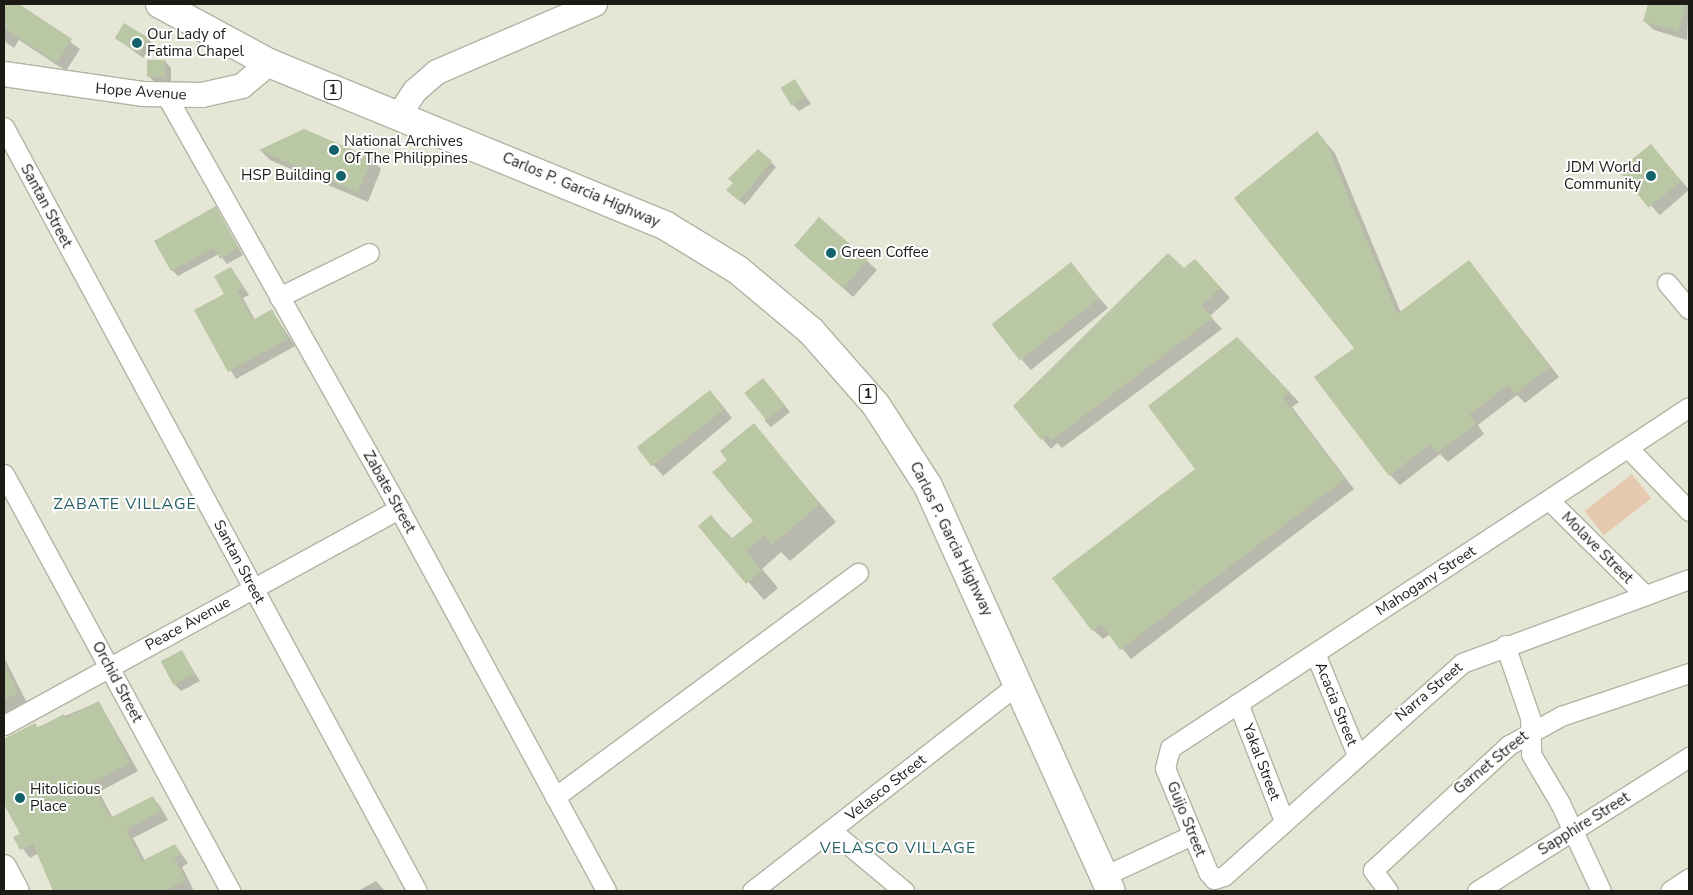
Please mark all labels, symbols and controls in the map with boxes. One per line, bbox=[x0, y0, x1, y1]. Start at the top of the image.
place label: Our Lady of Fatima Chapel bbox=[147, 25, 244, 60]
marker: Our Lady of Fatima Chapel bbox=[131, 37, 143, 49]
road number: 1 bbox=[323, 78, 343, 102]
street label: Hope Avenue bbox=[95, 80, 187, 104]
place label: National Archives Of The Philippines bbox=[344, 132, 468, 167]
marker: National Archives Of The Philippines bbox=[328, 144, 340, 156]
street label: Carlos P. Garcia Highway bbox=[499, 149, 663, 231]
place label: JDM World Community bbox=[1564, 158, 1641, 193]
street label: Santan Street bbox=[16, 161, 76, 251]
place label: HSP Building bbox=[241, 167, 331, 185]
marker: HSP Building bbox=[335, 170, 347, 182]
marker: JDM World Community bbox=[1645, 170, 1657, 182]
place label: Green Coffee bbox=[841, 244, 929, 262]
marker: Green Coffee bbox=[825, 247, 837, 259]
road number: 1 bbox=[858, 382, 878, 406]
street label: Zabate Street bbox=[359, 448, 419, 536]
street label: Carlos P. Garcia Highway bbox=[906, 459, 996, 619]
district label: ZABATE VILLAGE bbox=[51, 494, 199, 514]
street label: Molave Street bbox=[1557, 508, 1637, 588]
street label: Santan Street bbox=[209, 517, 269, 607]
street label: Mahogany Street bbox=[1373, 542, 1479, 620]
street label: Peace Avenue bbox=[142, 593, 234, 655]
street label: Orchid Street bbox=[88, 638, 146, 726]
street label: Acacia Street bbox=[1311, 659, 1361, 749]
street label: Narra Street bbox=[1392, 659, 1466, 725]
street label: Yakal Street bbox=[1238, 721, 1284, 803]
street label: Garnet Street bbox=[1450, 727, 1532, 799]
street label: Velasco Street bbox=[842, 751, 930, 825]
street label: Guijo Street bbox=[1163, 779, 1209, 859]
place label: Hitolicious Place bbox=[30, 780, 101, 815]
street label: Sapphire Street bbox=[1535, 789, 1633, 859]
marker: Hitolicious Place bbox=[14, 792, 26, 804]
district label: VELASCO VILLAGE bbox=[818, 838, 978, 858]

